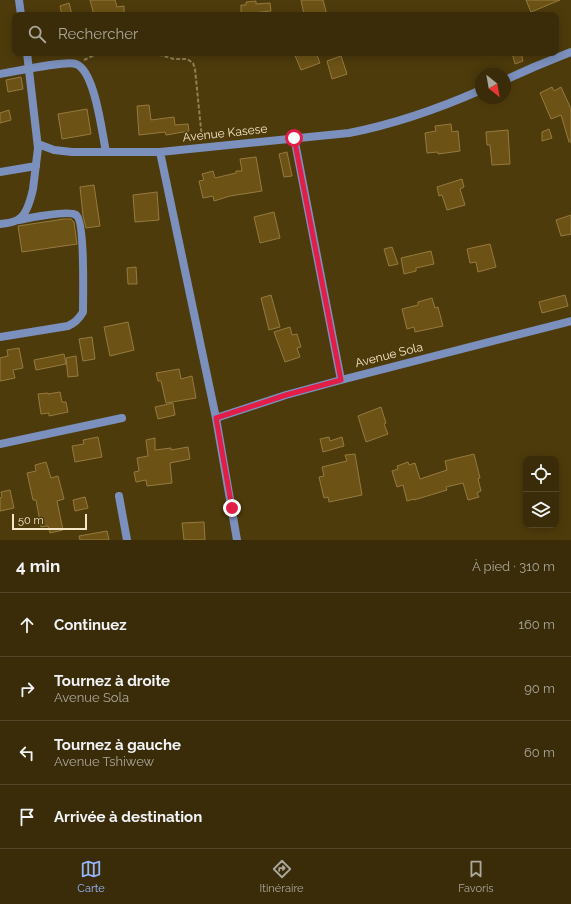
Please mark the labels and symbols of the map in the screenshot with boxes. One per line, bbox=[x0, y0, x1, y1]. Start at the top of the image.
north arrow bbox=[475, 68, 511, 104]
street label: Avenue Kasese bbox=[182, 122, 268, 144]
route start bbox=[285, 129, 303, 147]
street label: Avenue Sola bbox=[354, 340, 424, 370]
route end bbox=[223, 499, 241, 517]
scale bar bbox=[12, 512, 87, 531]

